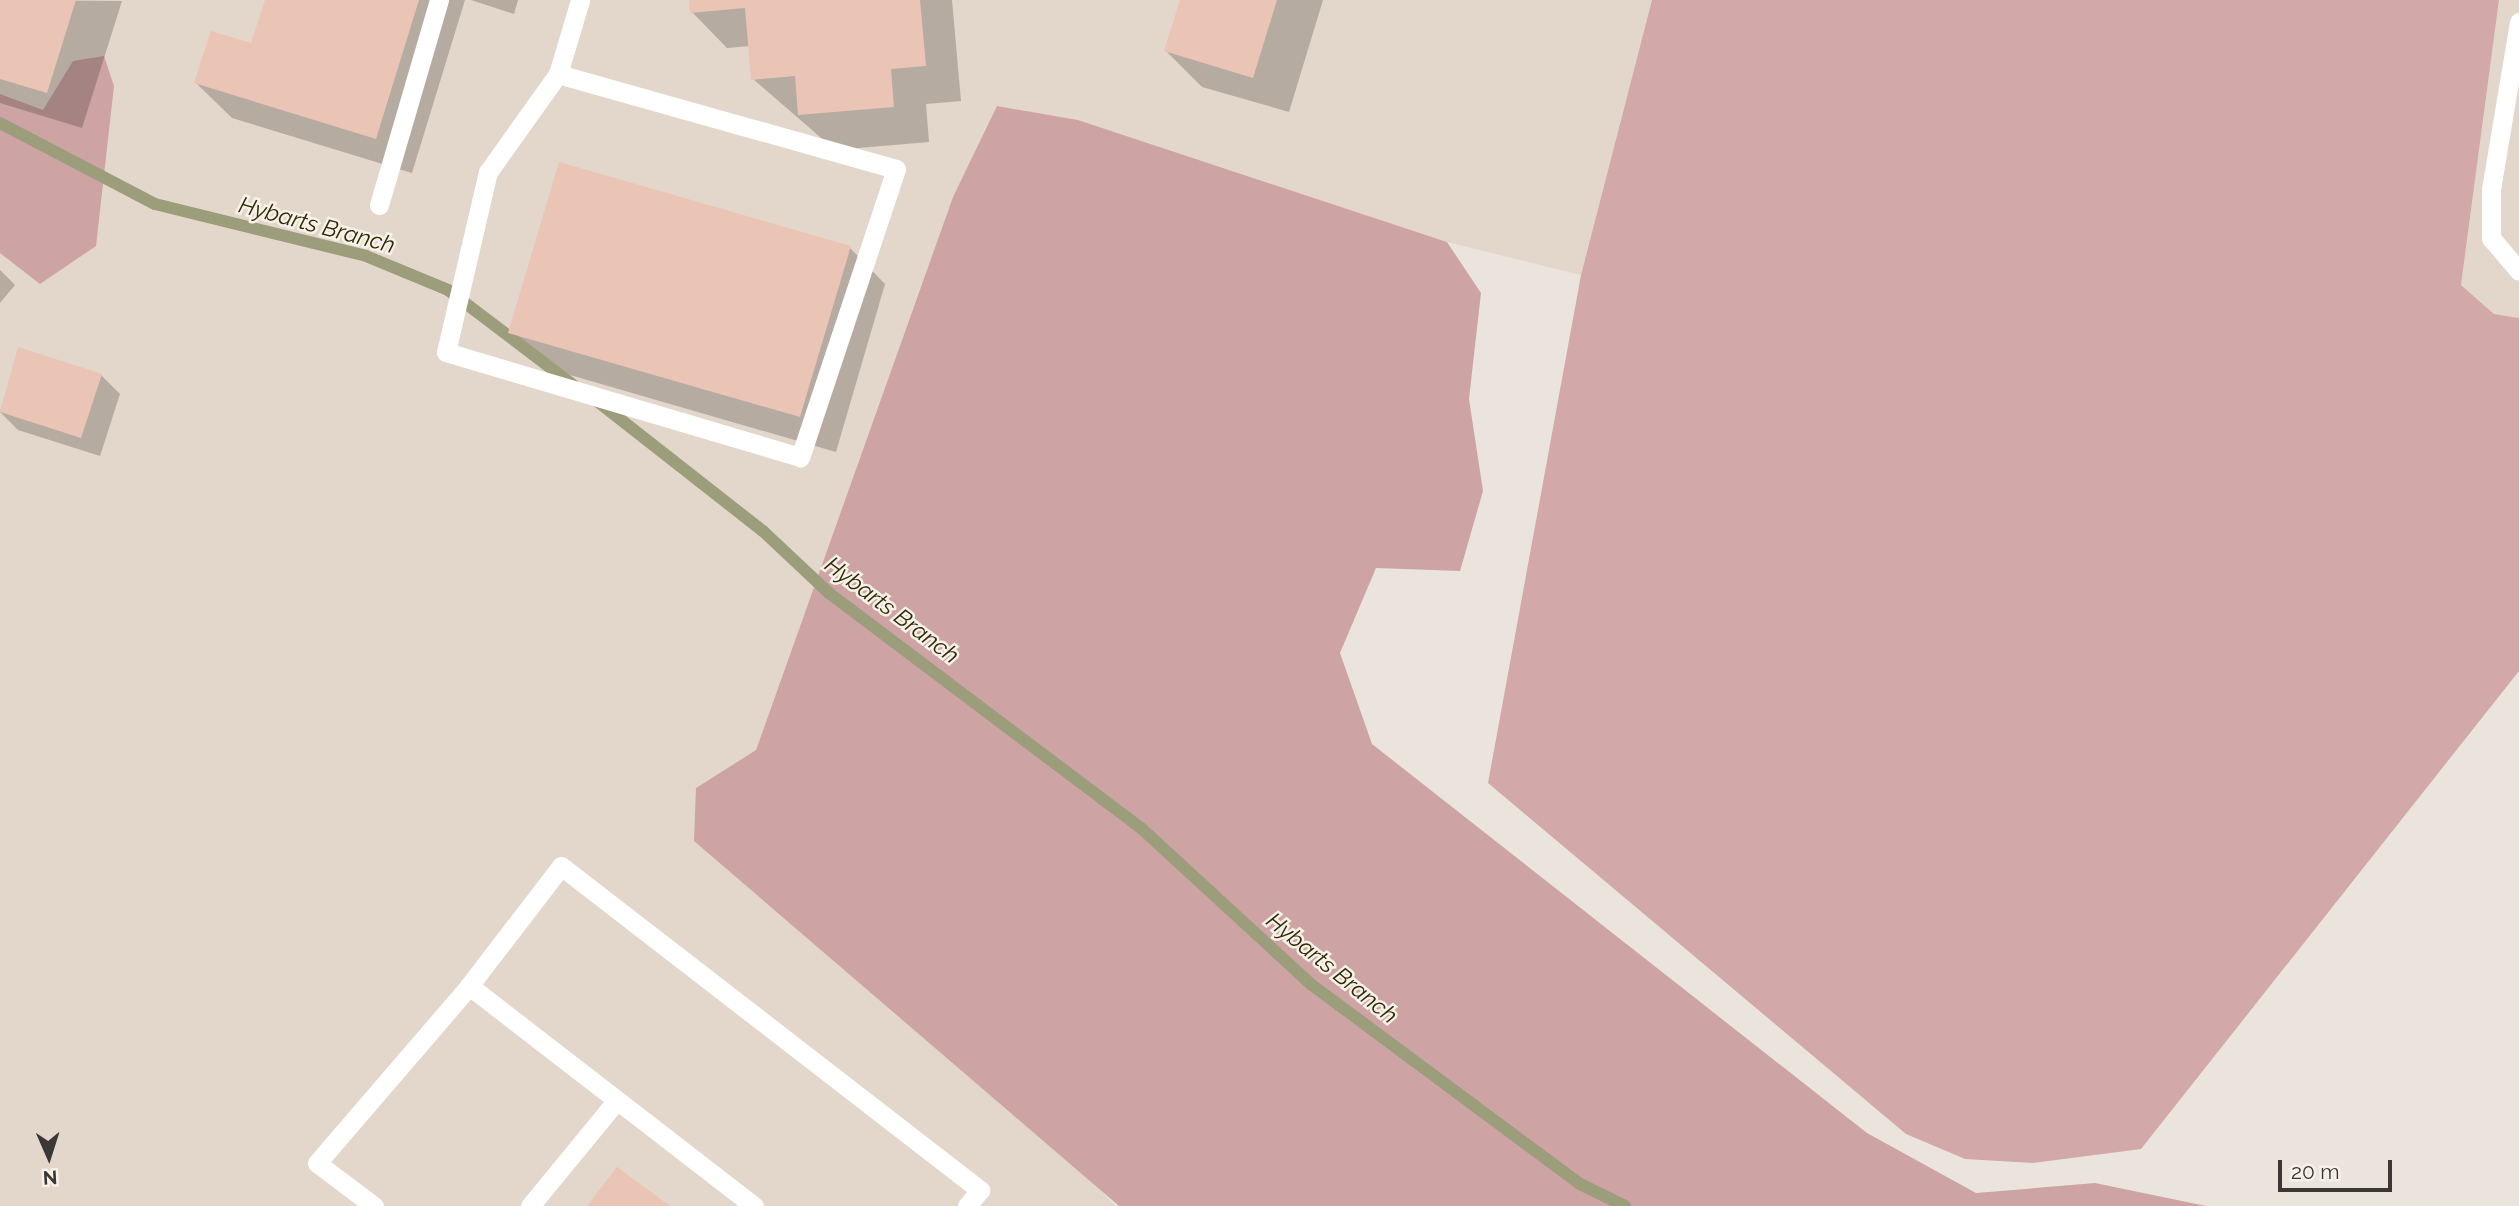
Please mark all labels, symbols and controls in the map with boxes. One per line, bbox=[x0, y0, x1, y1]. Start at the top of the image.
water label: Hybarts Branch bbox=[236, 191, 398, 259]
water label: Hybarts Branch bbox=[820, 551, 964, 669]
water label: Hybarts Branch bbox=[1261, 907, 1403, 1029]
north arrow bbox=[14, 1122, 84, 1192]
scale bar bbox=[2281, 1146, 2395, 1190]
text: 20 m bbox=[2291, 1159, 2339, 1184]
text: N bbox=[42, 1167, 58, 1189]

